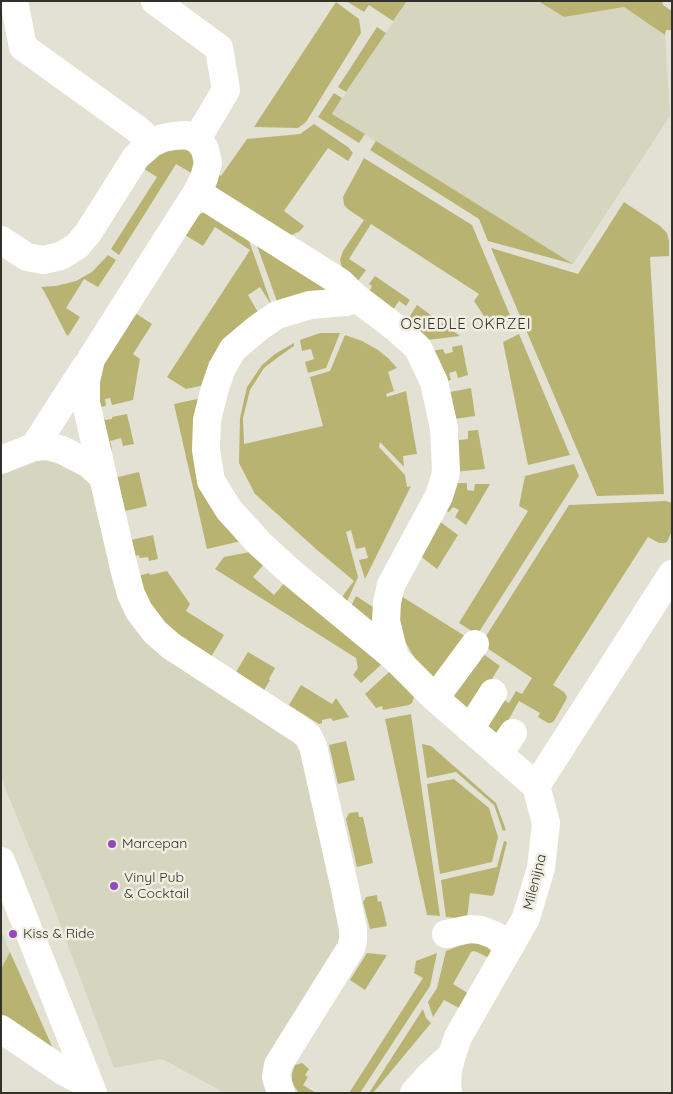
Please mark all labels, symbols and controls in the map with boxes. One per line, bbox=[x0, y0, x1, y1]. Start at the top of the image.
district label: OSIEDLE OKRZEI bbox=[399, 315, 533, 333]
place label: Marcepan bbox=[122, 836, 187, 852]
marker: Marcepan bbox=[106, 838, 118, 850]
street label: Milenijna bbox=[520, 852, 550, 912]
place label: Vinyl Pub & Cocktail bbox=[124, 870, 189, 902]
marker: Vinyl Pub & Cocktail bbox=[108, 880, 120, 892]
place label: Kiss & Ride bbox=[23, 926, 94, 942]
marker: Kiss & Ride bbox=[7, 928, 19, 940]

